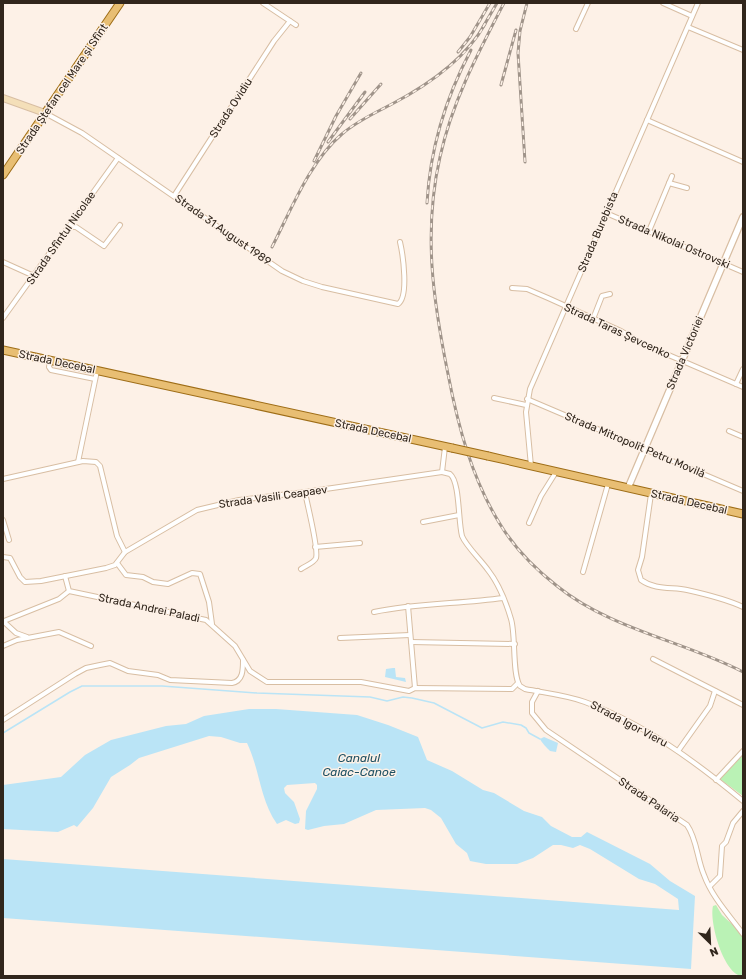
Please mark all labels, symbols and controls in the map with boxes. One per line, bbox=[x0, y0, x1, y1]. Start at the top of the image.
street label: Strada Ștefan cel Mare și Sfînt bbox=[13, 21, 111, 157]
street label: Strada Ovidiu bbox=[207, 76, 255, 140]
street label: Strada Sfîntul Nicolae bbox=[24, 189, 98, 287]
street label: Strada Burebista bbox=[575, 190, 621, 274]
street label: Strada 31 August 1989 bbox=[172, 192, 274, 268]
street label: Strada Nikolai Ostrovski bbox=[616, 213, 732, 271]
street label: Strada Taras Șevcenko bbox=[562, 301, 672, 361]
street label: Strada Victoriei bbox=[664, 314, 706, 392]
street label: Strada Decebal bbox=[18, 348, 96, 376]
street label: Strada Mitropolit Petru Movilă bbox=[563, 409, 707, 481]
street label: Strada Decebal bbox=[334, 417, 412, 445]
street label: Strada Vasili Ceapaev bbox=[218, 483, 328, 511]
street label: Strada Decebal bbox=[650, 487, 728, 517]
street label: Strada Andrei Paladi bbox=[97, 591, 201, 625]
street label: Strada Igor Vieru bbox=[588, 698, 670, 750]
water label: Canalul Caiac-Canoe bbox=[322, 751, 396, 779]
street label: Strada Palaria bbox=[616, 775, 682, 825]
north arrow bbox=[690, 923, 730, 963]
text: N bbox=[708, 944, 720, 959]

